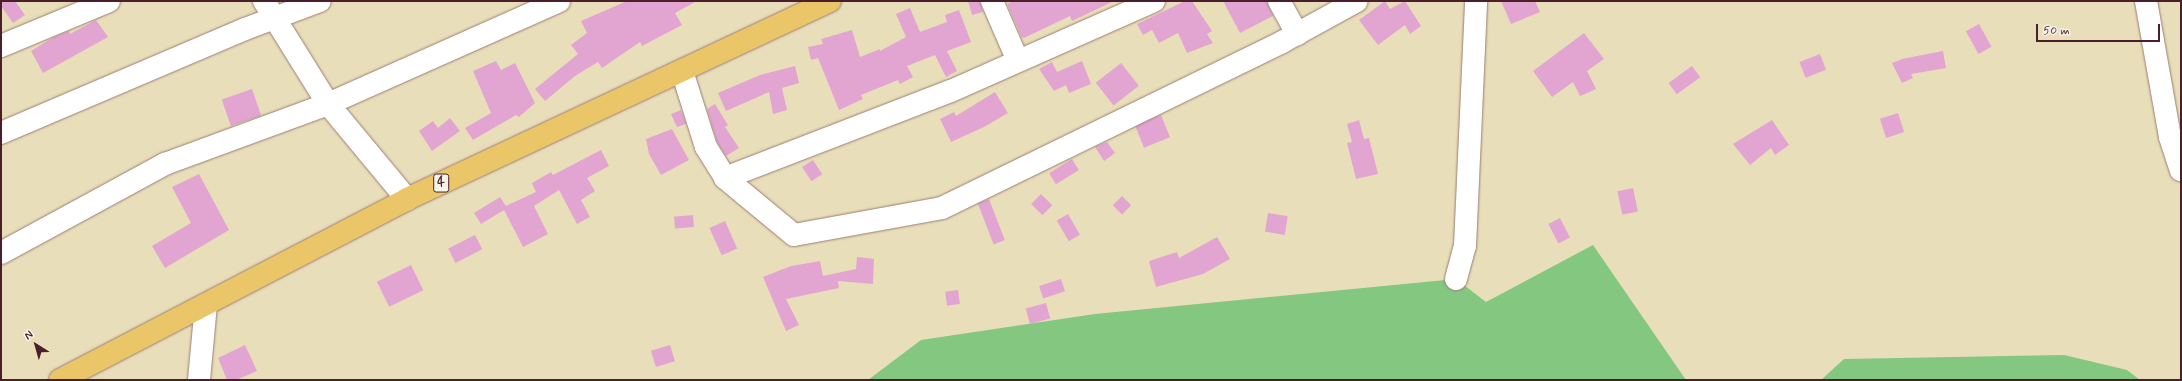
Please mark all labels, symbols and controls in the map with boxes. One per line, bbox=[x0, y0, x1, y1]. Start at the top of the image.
scale bar bbox=[2038, 16, 2162, 42]
text: 50 m bbox=[2043, 23, 2070, 39]
road number: 4 bbox=[433, 172, 449, 194]
north arrow bbox=[16, 325, 56, 365]
text: N bbox=[22, 328, 36, 343]

